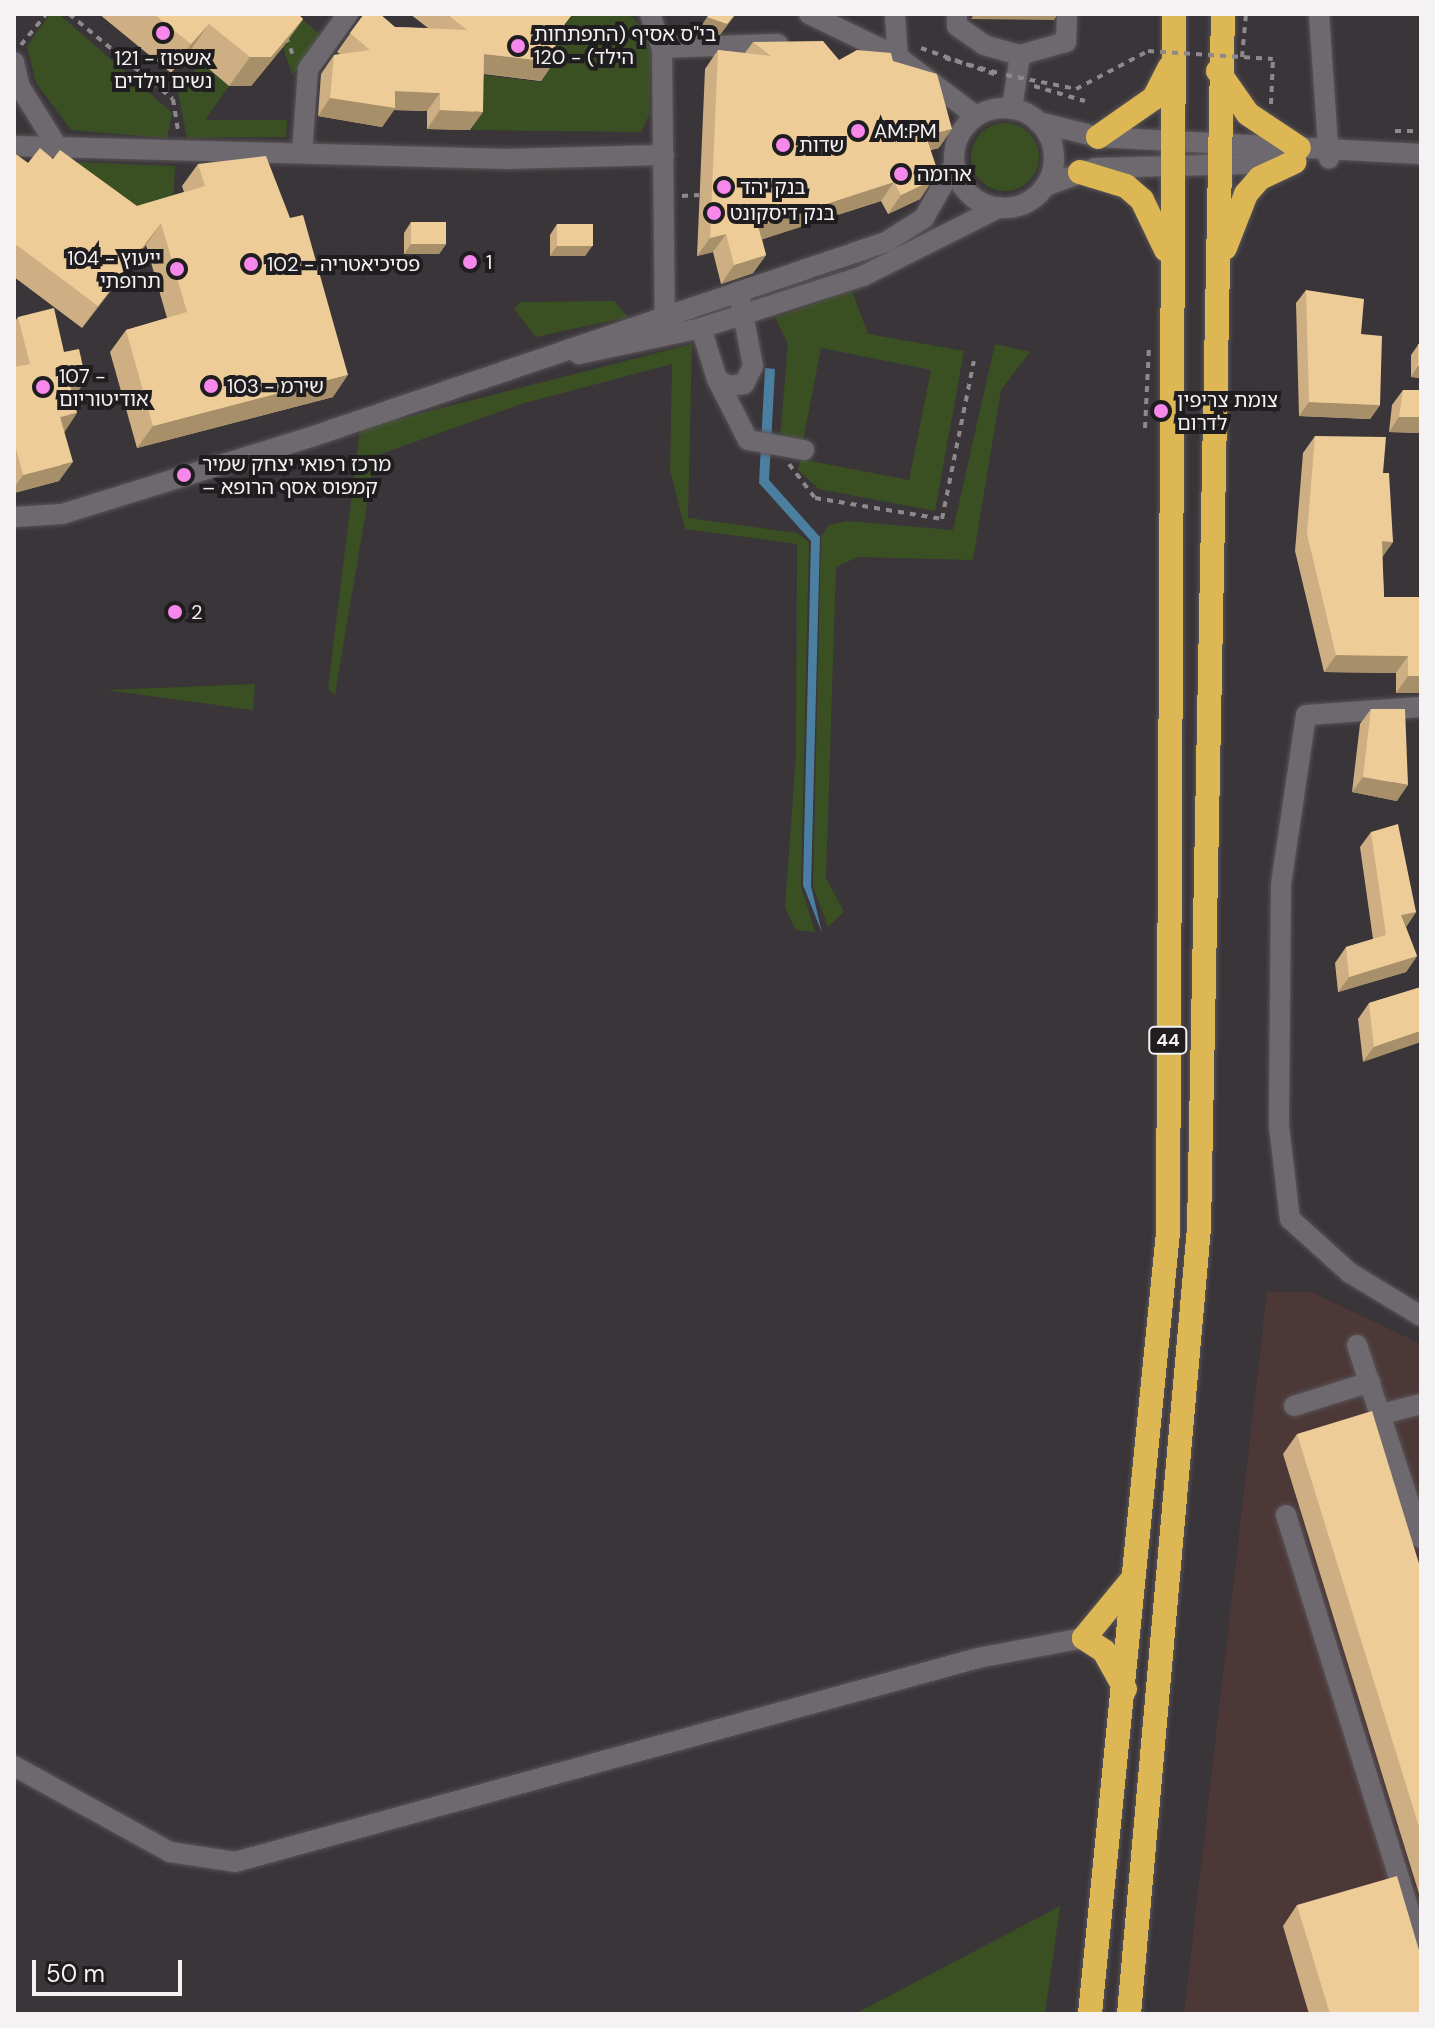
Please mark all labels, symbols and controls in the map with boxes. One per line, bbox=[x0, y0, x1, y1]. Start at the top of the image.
place label: בי"ס אסיף (התפתחות הילד) - 120 bbox=[534, 22, 716, 69]
marker: 121 - אשפוז נשים וילדים bbox=[154, 24, 172, 42]
marker: בי"ס אסיף (התפתחות הילד) - 120 bbox=[509, 37, 527, 55]
place label: 121 - אשפוז נשים וילדים bbox=[114, 46, 212, 93]
place label: AM:PM bbox=[874, 119, 937, 143]
marker: AM:PM bbox=[849, 122, 867, 140]
place label: שדות bbox=[799, 133, 844, 157]
marker: שדות bbox=[774, 136, 792, 154]
place label: ארומה bbox=[917, 162, 972, 186]
marker: ארומה bbox=[892, 165, 910, 183]
place label: בנק יהד bbox=[740, 175, 806, 199]
marker: בנק יהד bbox=[715, 178, 733, 196]
place label: בנק דיסקונט bbox=[730, 201, 835, 225]
marker: בנק דיסקונט bbox=[705, 204, 723, 222]
place label: 104 - ייעוץ תרופתי bbox=[67, 246, 161, 293]
place label: 1 bbox=[486, 250, 492, 274]
place label: 102 - פסיכיאטריה bbox=[267, 252, 420, 276]
marker: 1 bbox=[461, 253, 479, 271]
marker: 102 - פסיכיאטריה bbox=[242, 255, 260, 273]
marker: 104 - ייעוץ תרופתי bbox=[168, 260, 186, 278]
place label: 107 - אודיטוריום bbox=[59, 364, 149, 411]
place label: 103 - שירמ bbox=[227, 374, 324, 398]
marker: 103 - שירמ bbox=[202, 377, 220, 395]
marker: 107 - אודיטוריום bbox=[34, 378, 52, 396]
place label: צומת צריפין לדרום bbox=[1177, 388, 1278, 435]
marker: צומת צריפין לדרום bbox=[1152, 402, 1170, 420]
place label: מרכז רפואי יצחק שמיר – קמפוס אסף הרופא bbox=[202, 452, 391, 499]
marker: מרכז רפואי יצחק שמיר – קמפוס אסף הרופא bbox=[173, 464, 195, 486]
place label: 2 bbox=[191, 600, 203, 624]
marker: 2 bbox=[166, 603, 184, 621]
road number: 44 bbox=[1148, 1026, 1188, 1054]
scale bar bbox=[36, 1944, 186, 1994]
text: 50 m bbox=[46, 1958, 105, 1989]

